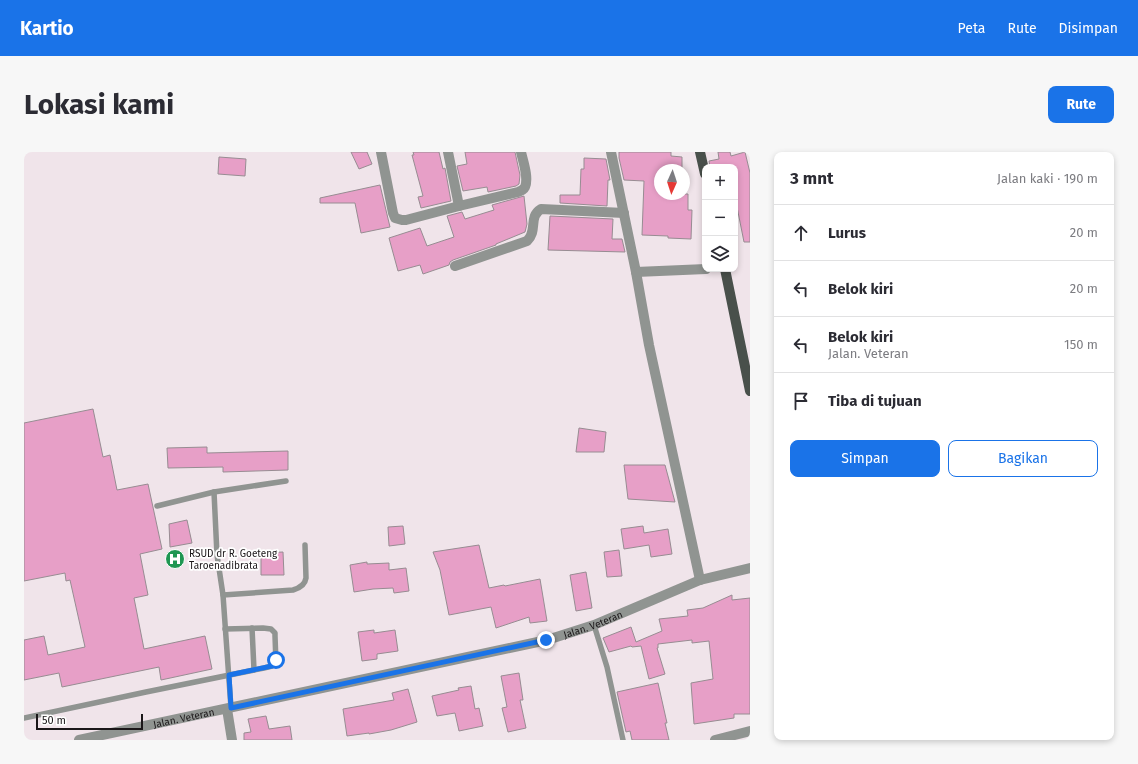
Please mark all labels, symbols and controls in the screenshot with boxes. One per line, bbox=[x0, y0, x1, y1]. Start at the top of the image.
text: Kartio bbox=[20, 17, 74, 40]
text: Peta bbox=[958, 20, 985, 37]
text: Rute bbox=[1007, 20, 1037, 37]
text: Disimpan bbox=[1059, 20, 1118, 37]
button: Rute bbox=[1048, 86, 1114, 123]
text: Lokasi kami bbox=[24, 88, 174, 121]
north arrow bbox=[654, 164, 690, 200]
map controls bbox=[702, 164, 738, 272]
button: + bbox=[702, 164, 738, 200]
text: 3 mnt bbox=[790, 168, 834, 189]
text: Jalan kaki · 190 m bbox=[997, 171, 1098, 186]
button: − bbox=[702, 200, 738, 236]
icon: ahead bbox=[790, 222, 812, 244]
text: Lurus bbox=[828, 224, 866, 242]
text: 20 m bbox=[1070, 225, 1098, 240]
button: layers bbox=[702, 236, 738, 272]
icon: left bbox=[790, 278, 812, 300]
text: Belok kiri bbox=[828, 280, 893, 298]
text: 20 m bbox=[1070, 281, 1098, 296]
text: Belok kiri bbox=[828, 328, 893, 346]
icon: left bbox=[790, 334, 812, 356]
text: 150 m bbox=[1064, 337, 1098, 352]
text: Jalan. Veteran bbox=[828, 346, 909, 361]
icon: arrive bbox=[790, 390, 812, 412]
text: Tiba di tujuan bbox=[828, 392, 922, 410]
button: Simpan bbox=[790, 440, 940, 477]
button: Bagikan bbox=[948, 440, 1098, 477]
hospital icon: RSUD dr R. Goeteng Taroenadibrata bbox=[164, 548, 186, 570]
place label: RSUD dr R. Goeteng Taroenadibrata bbox=[189, 548, 278, 572]
street label: Jalan. Veteran bbox=[562, 609, 625, 641]
route end bbox=[537, 631, 555, 649]
route start bbox=[267, 651, 285, 669]
street label: Jalan. Veteran bbox=[152, 706, 216, 731]
scale bar bbox=[36, 712, 143, 731]
text: 50 m bbox=[42, 714, 66, 727]

